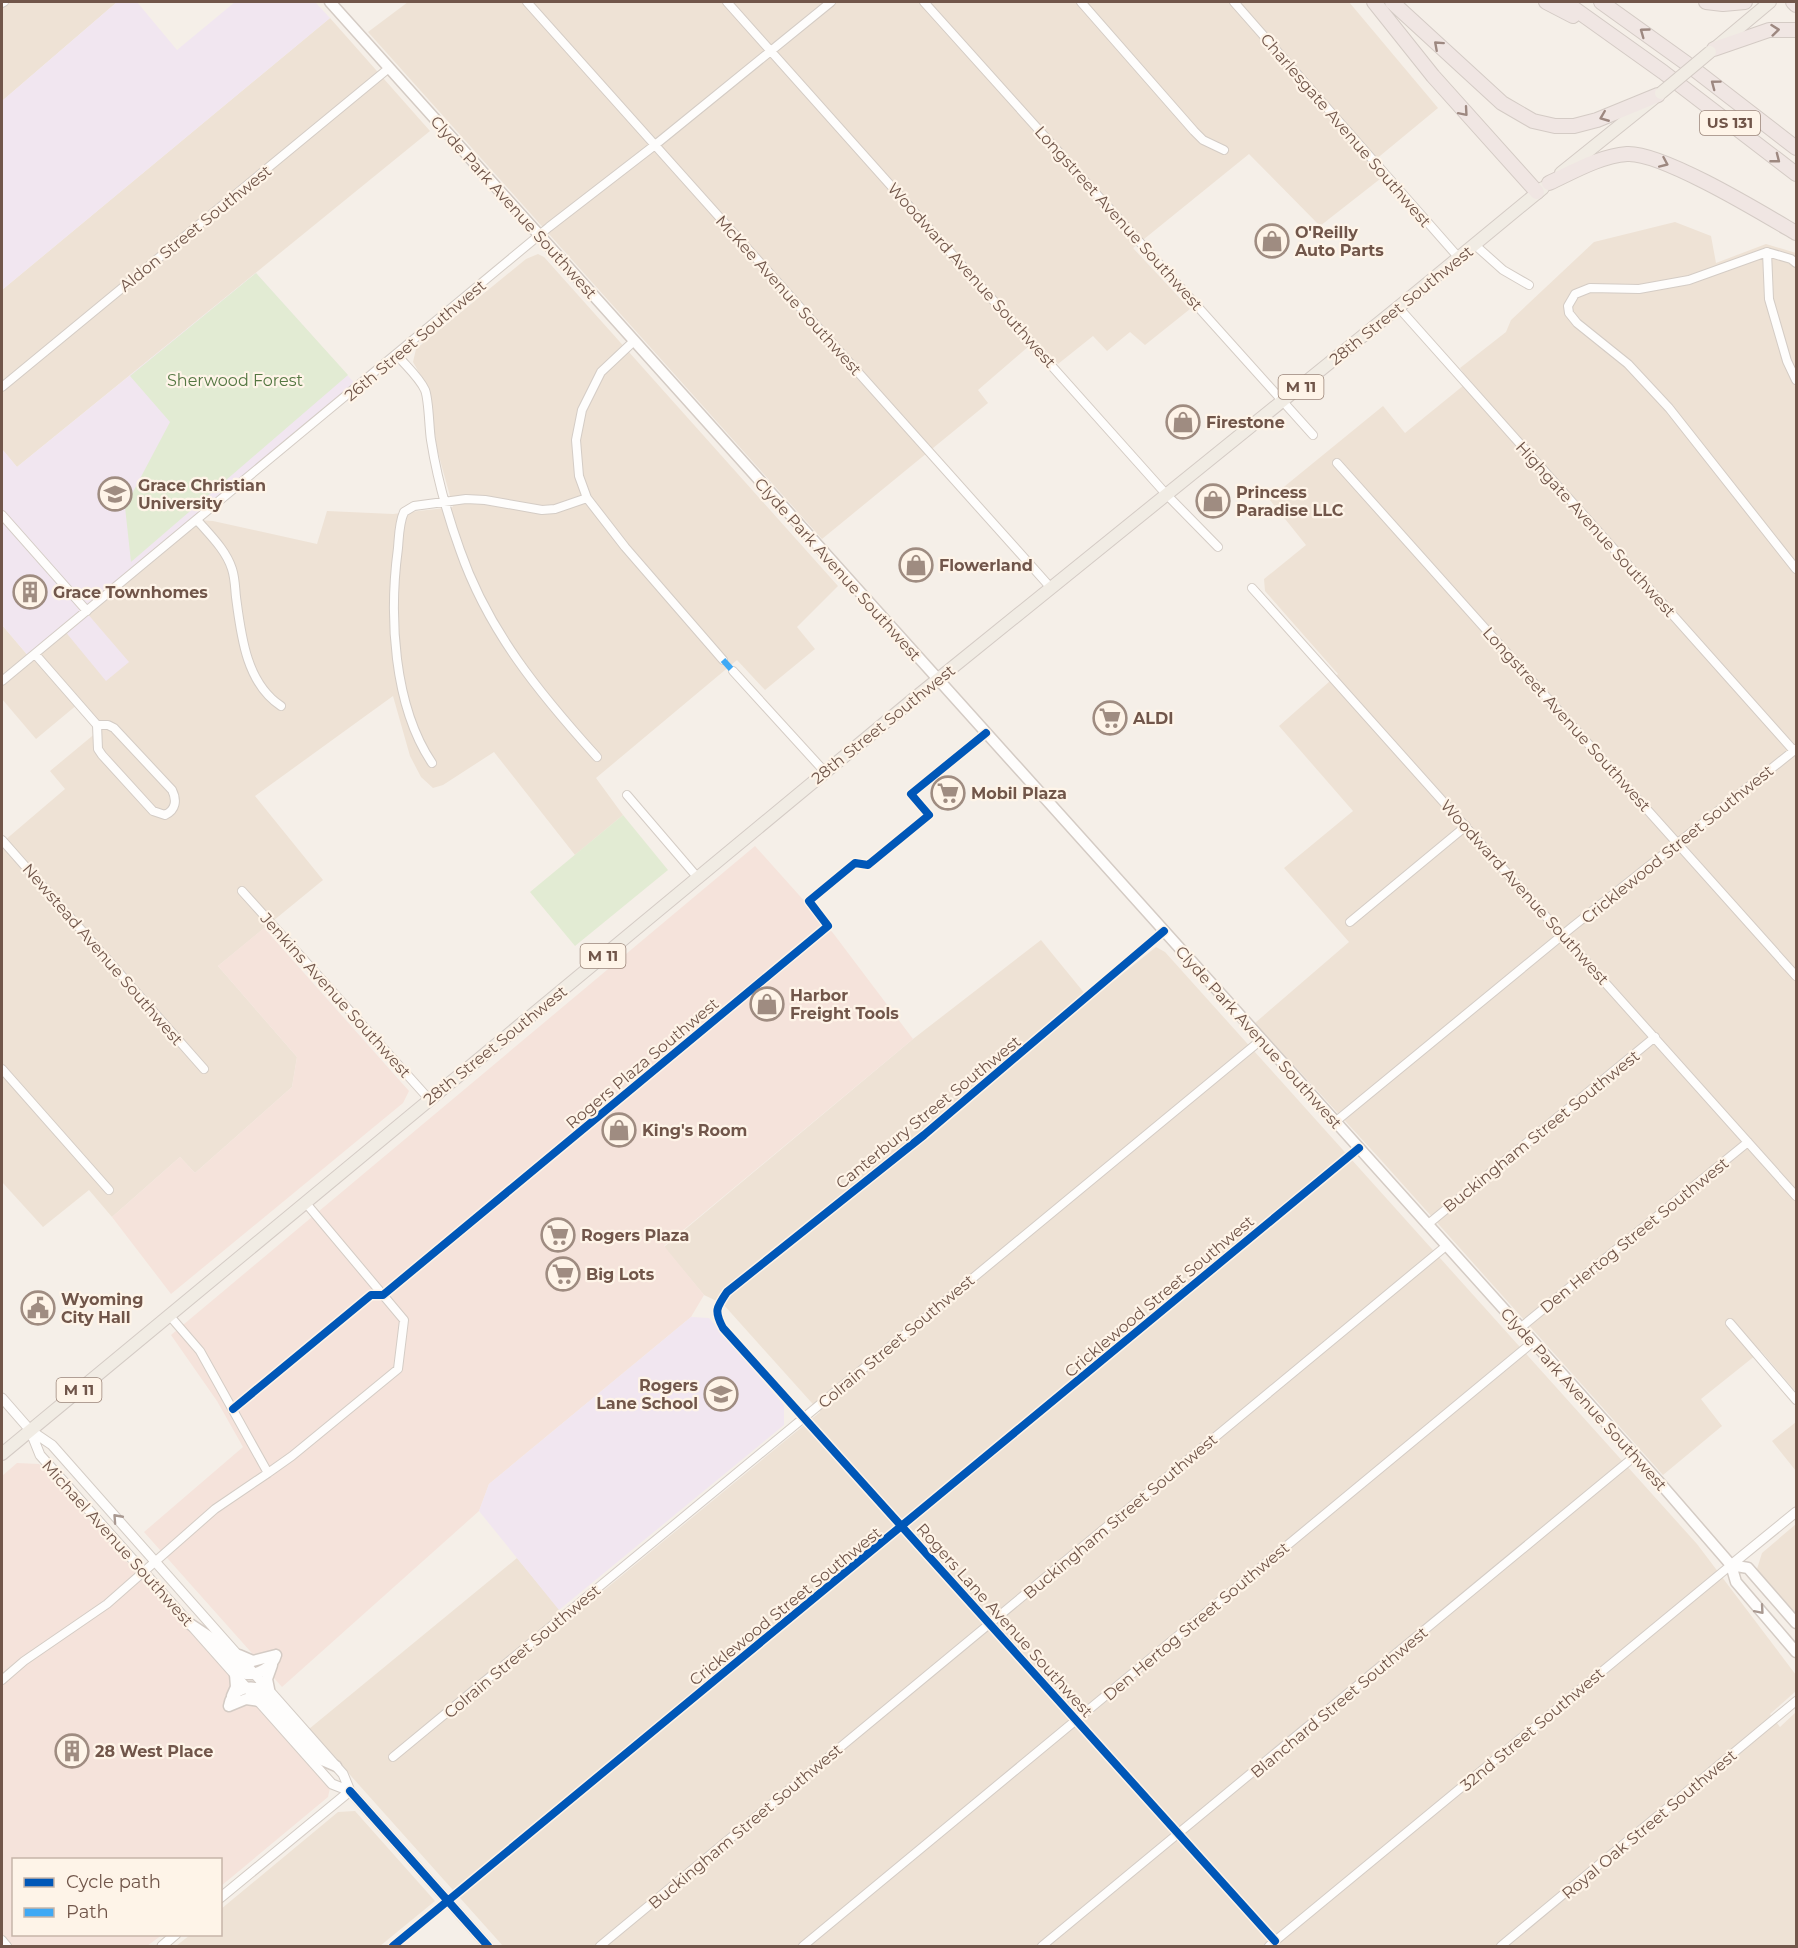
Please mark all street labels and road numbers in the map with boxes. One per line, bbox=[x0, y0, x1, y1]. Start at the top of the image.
street label: Charlesgate Avenue Southwest bbox=[1256, 30, 1435, 231]
road number: US 131 bbox=[1700, 111, 1760, 135]
street label: Clyde Park Avenue Southwest bbox=[426, 112, 601, 303]
street label: Longstreet Avenue Southwest bbox=[1031, 122, 1207, 315]
street label: Aldon Street Southwest bbox=[116, 161, 275, 295]
street label: Woodward Avenue Southwest bbox=[883, 179, 1060, 372]
street label: McKee Avenue Southwest bbox=[712, 211, 866, 380]
street label: 28th Street Southwest bbox=[1326, 241, 1477, 369]
street label: 26th Street Southwest bbox=[341, 275, 490, 405]
road number: M 11 bbox=[1278, 375, 1324, 399]
street label: Highgate Avenue Southwest bbox=[1512, 438, 1680, 621]
street label: Clyde Park Avenue Southwest bbox=[750, 474, 925, 665]
street label: Longstreet Avenue Southwest bbox=[1479, 623, 1655, 816]
street label: 28th Street Southwest bbox=[808, 660, 959, 788]
street label: Cricklewood Street Southwest bbox=[1578, 761, 1777, 928]
street label: Woodward Avenue Southwest bbox=[1436, 796, 1613, 989]
street label: Newstead Avenue Southwest bbox=[19, 860, 187, 1049]
street label: Jenkins Avenue Southwest bbox=[256, 908, 415, 1082]
street label: Clyde Park Avenue Southwest bbox=[1171, 942, 1346, 1133]
road number: M 11 bbox=[580, 944, 626, 968]
street label: 28th Street Southwest bbox=[420, 981, 571, 1109]
street label: Rogers Plaza Southwest bbox=[562, 994, 723, 1133]
street label: Canterbury Street Southwest bbox=[832, 1032, 1025, 1193]
street label: Buckingham Street Southwest bbox=[1439, 1046, 1644, 1216]
street label: Den Hertog Street Southwest bbox=[1536, 1153, 1733, 1317]
street label: Cricklewood Street Southwest bbox=[1061, 1211, 1258, 1381]
street label: Colrain Street Southwest bbox=[814, 1270, 979, 1412]
street label: Clyde Park Avenue Southwest bbox=[1496, 1304, 1671, 1495]
road number: M 11 bbox=[56, 1378, 101, 1402]
street label: Buckingham Street Southwest bbox=[1020, 1429, 1221, 1603]
street label: Michael Avenue Southwest bbox=[38, 1456, 198, 1631]
street label: Rogers Lane Avenue Southwest bbox=[912, 1519, 1097, 1722]
street label: Cricklewood Street Southwest bbox=[686, 1523, 885, 1690]
street label: Den Hertog Street Southwest bbox=[1100, 1538, 1293, 1705]
street label: Colrain Street Southwest bbox=[440, 1580, 605, 1722]
street label: Blanchard Street Southwest bbox=[1247, 1622, 1432, 1782]
street label: 32nd Street Southwest bbox=[1456, 1663, 1609, 1795]
street label: Buckingham Street Southwest bbox=[645, 1739, 846, 1913]
street label: Royal Oak Street Southwest bbox=[1558, 1745, 1741, 1903]

